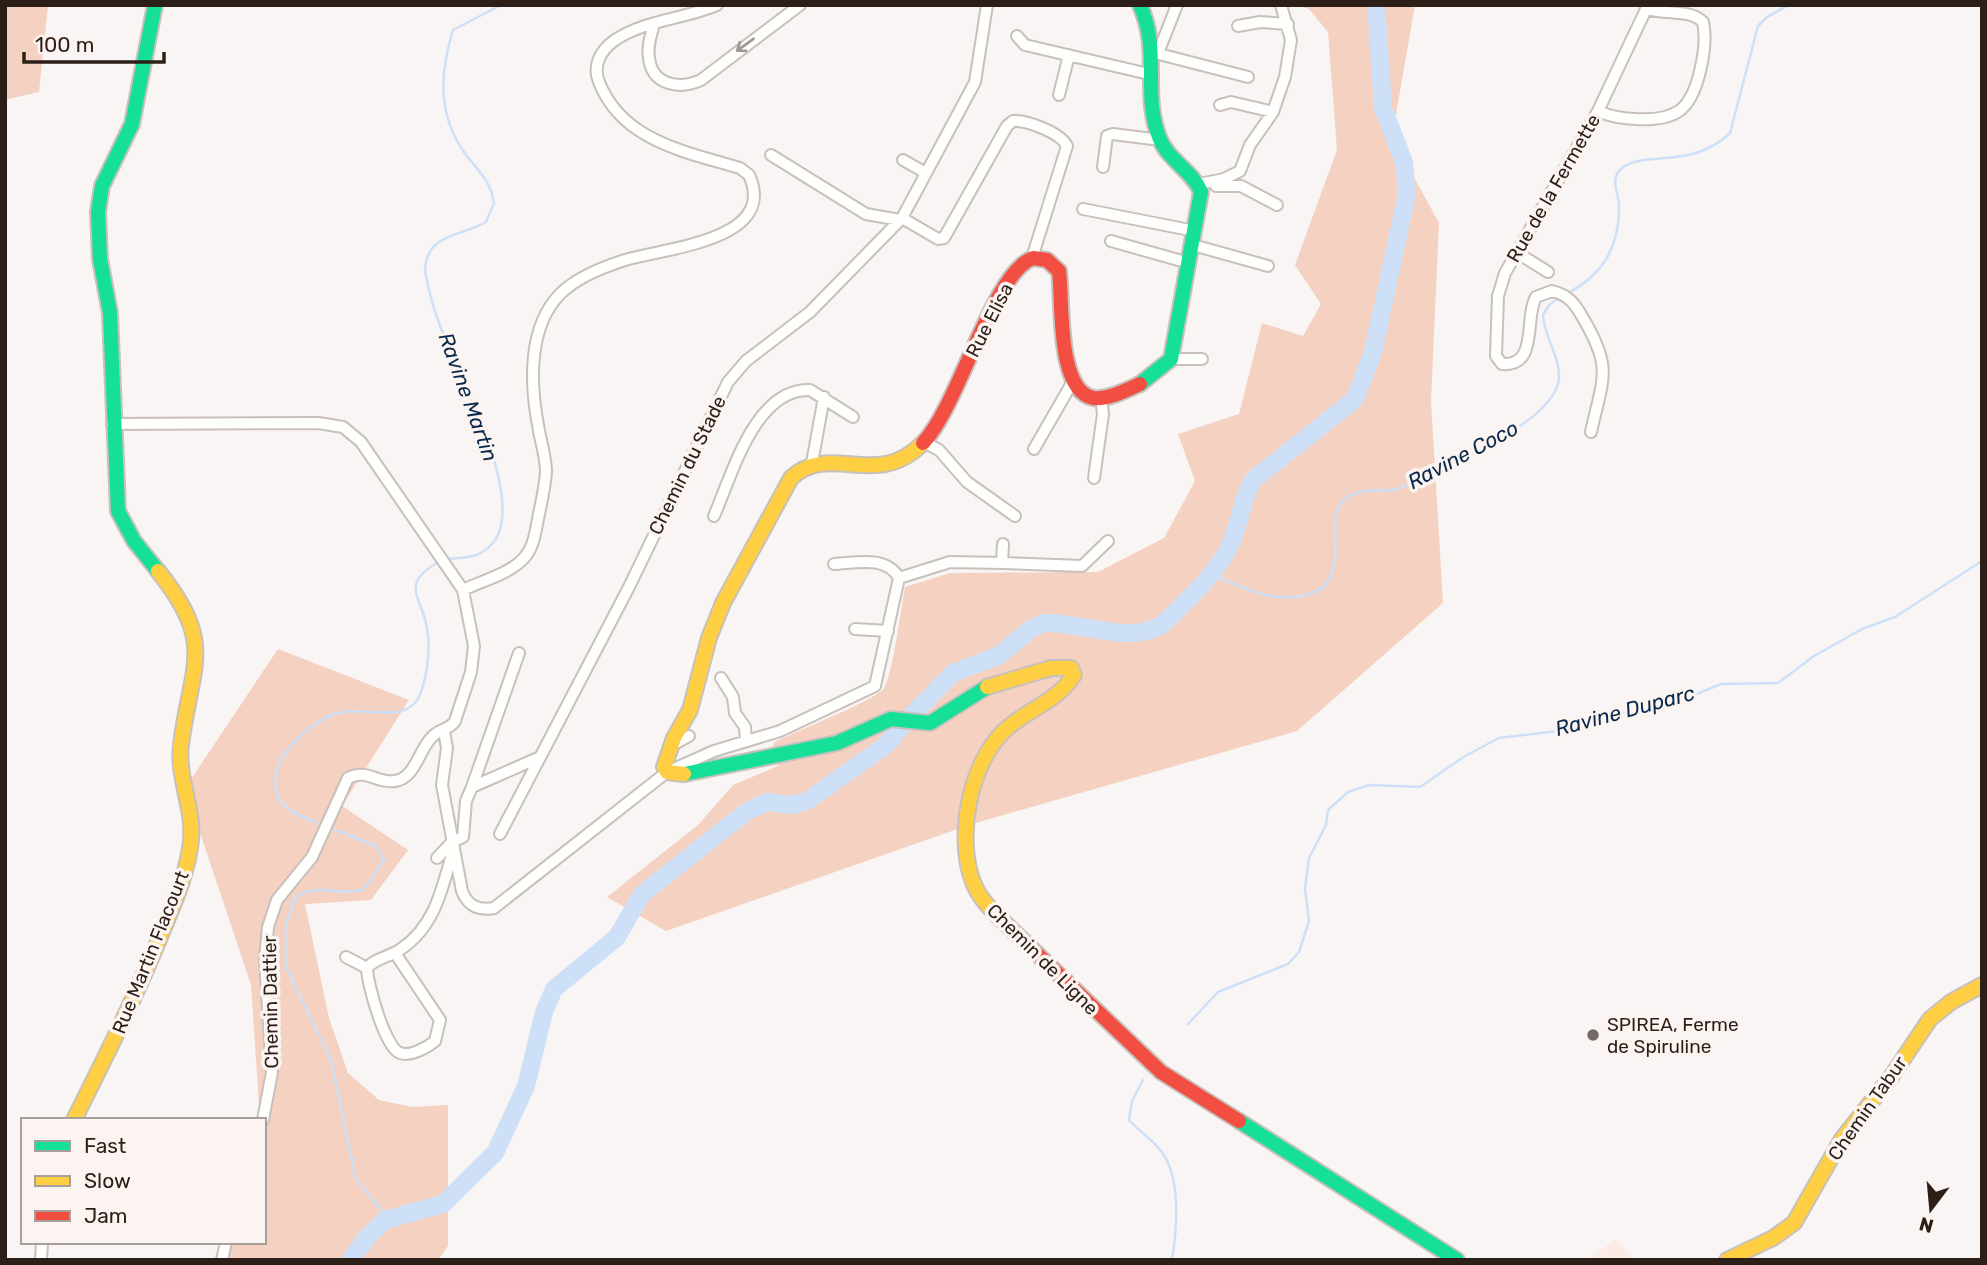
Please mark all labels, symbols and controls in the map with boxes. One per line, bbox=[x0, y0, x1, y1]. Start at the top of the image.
scale bar bbox=[24, 21, 164, 65]
text: 100 m bbox=[35, 32, 94, 57]
one-way arrow bbox=[735, 37, 754, 52]
street label: Rue de la Fermette bbox=[1502, 110, 1605, 266]
street label: Rue Elisa bbox=[961, 279, 1018, 361]
water label: Ravine Martin bbox=[434, 329, 503, 465]
street label: Chemin du Stade bbox=[644, 392, 731, 538]
water label: Ravine Coco bbox=[1403, 415, 1523, 494]
water label: Ravine Duparc bbox=[1552, 680, 1698, 741]
street label: Rue Martin Flacourt bbox=[107, 867, 194, 1037]
street label: Chemin de Ligne bbox=[982, 899, 1103, 1020]
street label: Chemin Dattier bbox=[258, 934, 283, 1069]
place label: SPIREA, Ferme de Spiruline bbox=[1607, 1013, 1739, 1058]
marker: SPIREA, Ferme de Spiruline bbox=[1585, 1027, 1601, 1043]
street label: Chemin Tabur bbox=[1823, 1051, 1912, 1165]
legend bbox=[21, 1118, 266, 1244]
text: Fast bbox=[84, 1133, 126, 1158]
text: Slow bbox=[84, 1168, 131, 1193]
north arrow bbox=[1896, 1174, 1966, 1244]
text: Jam bbox=[84, 1203, 128, 1228]
text: N bbox=[1917, 1212, 1936, 1238]

